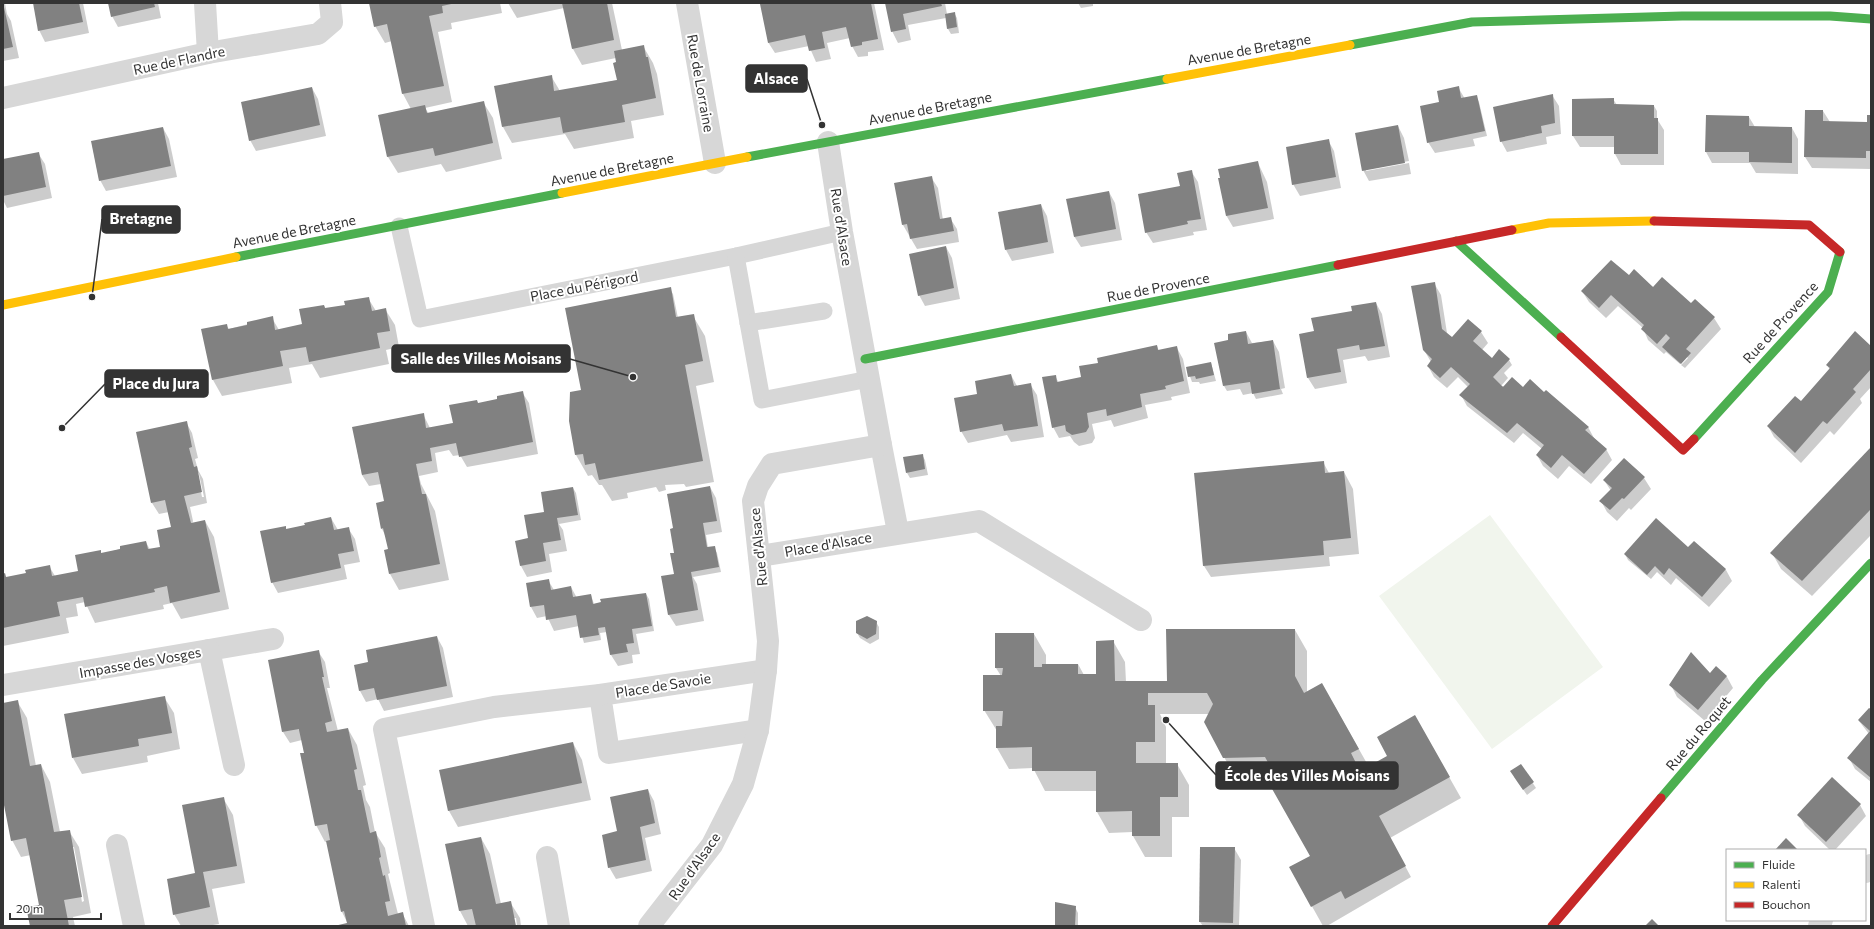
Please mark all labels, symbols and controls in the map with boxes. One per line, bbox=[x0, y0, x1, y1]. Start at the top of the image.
street label: Avenue de Bretagne bbox=[1186, 30, 1312, 68]
street label: Rue de Lorraine bbox=[684, 33, 718, 133]
street label: Rue de Flandre bbox=[132, 42, 226, 78]
callout: Alsace bbox=[746, 65, 807, 92]
text: Alsace bbox=[754, 69, 799, 87]
street label: Avenue de Bretagne bbox=[867, 88, 993, 128]
street label: Avenue de Bretagne bbox=[549, 149, 675, 189]
street label: Rue d'Alsace bbox=[827, 187, 857, 267]
callout: Bretagne bbox=[102, 206, 180, 233]
text: Bretagne bbox=[110, 209, 173, 227]
street label: Avenue de Bretagne bbox=[231, 211, 357, 251]
street label: Place du Périgord bbox=[529, 267, 639, 305]
street label: Rue de Provence bbox=[1105, 269, 1211, 305]
street label: Rue de Provence bbox=[1739, 278, 1821, 366]
callout: Salle des Villes Moisans bbox=[392, 345, 570, 372]
text: Salle des Villes Moisans bbox=[400, 349, 562, 367]
callout: Place du Jura bbox=[105, 370, 208, 397]
text: Place du Jura bbox=[112, 374, 200, 392]
street label: Rue d'Alsace bbox=[745, 507, 771, 587]
street label: Place d'Alsace bbox=[783, 528, 873, 560]
street label: Impasse des Vosges bbox=[78, 643, 202, 681]
street label: Place de Savoie bbox=[614, 669, 712, 701]
street label: Rue du Roquet bbox=[1662, 692, 1734, 774]
callout: École des Villes Moisans bbox=[1216, 762, 1398, 789]
text: École des Villes Moisans bbox=[1224, 766, 1390, 784]
street label: Rue d'Alsace bbox=[665, 829, 723, 903]
legend bbox=[1726, 849, 1866, 921]
text: Fluide bbox=[1762, 857, 1795, 871]
text: Ralenti bbox=[1762, 877, 1801, 891]
scale bar bbox=[10, 895, 101, 921]
text: Bouchon bbox=[1762, 897, 1810, 911]
text: 20 m bbox=[16, 901, 43, 915]

